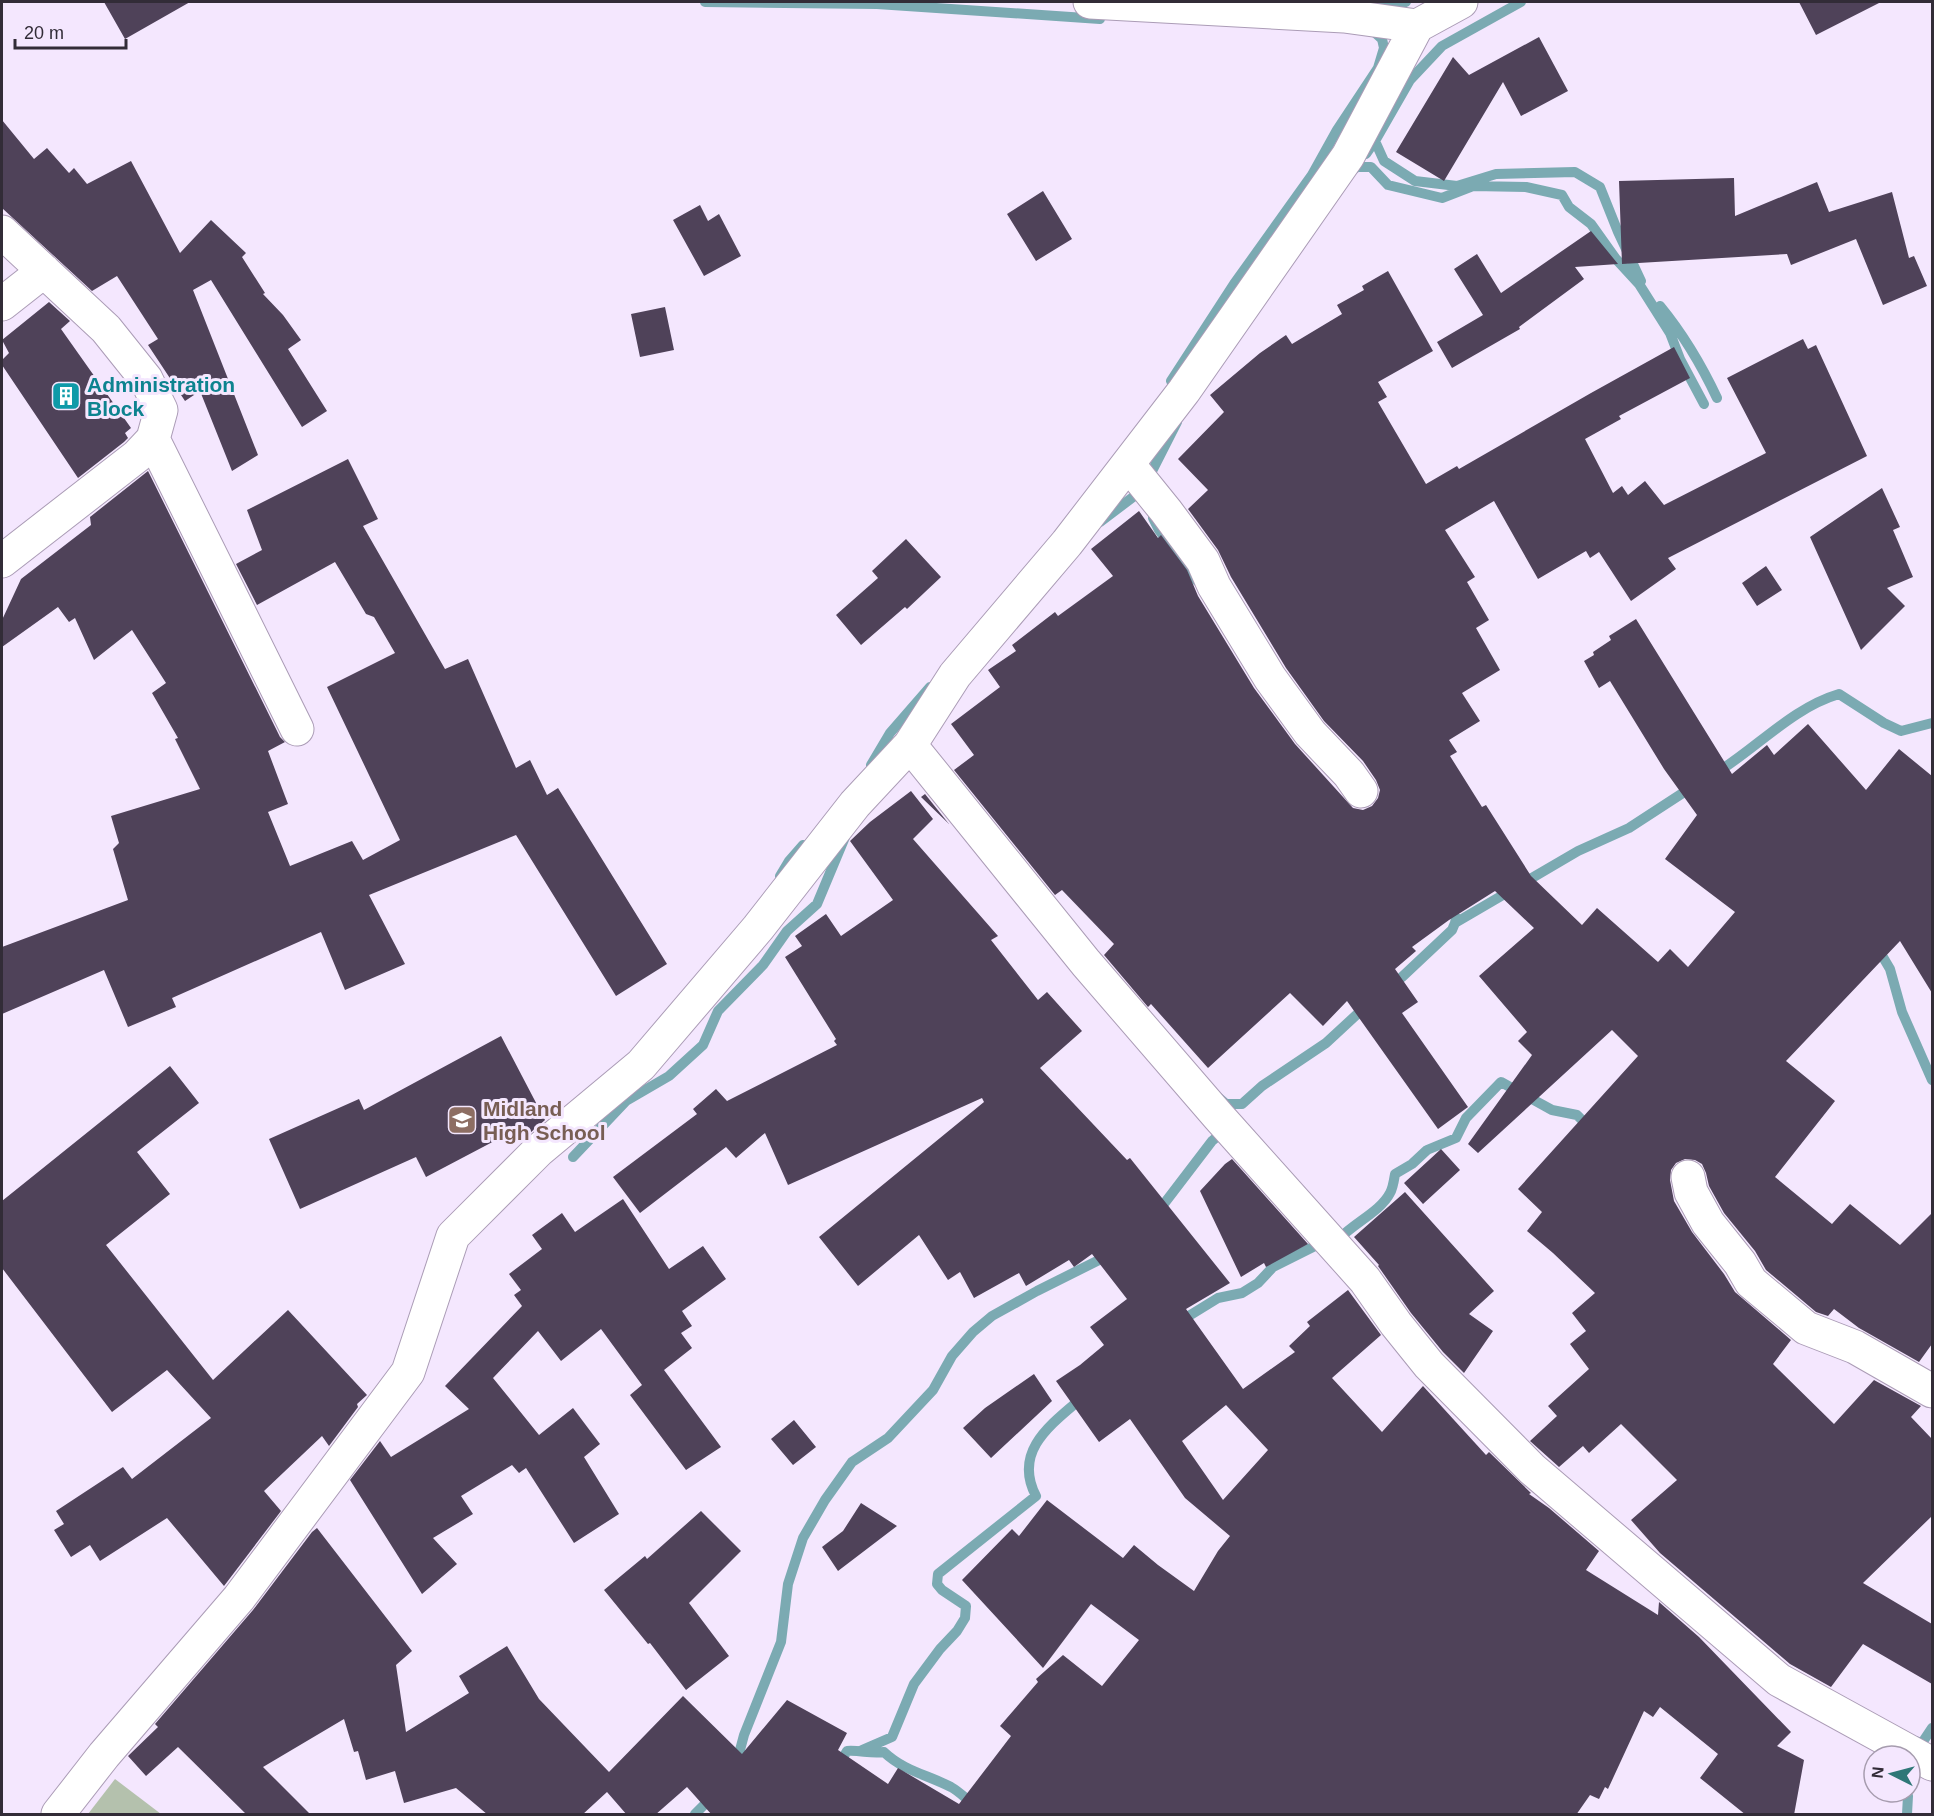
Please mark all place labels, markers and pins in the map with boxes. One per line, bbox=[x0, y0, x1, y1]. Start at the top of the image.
place label: Administration Block bbox=[87, 373, 235, 420]
building icon: Administration Block bbox=[50, 380, 82, 412]
place label: Midland High School bbox=[483, 1097, 606, 1144]
school or university icon: Midland High School bbox=[446, 1104, 478, 1136]

